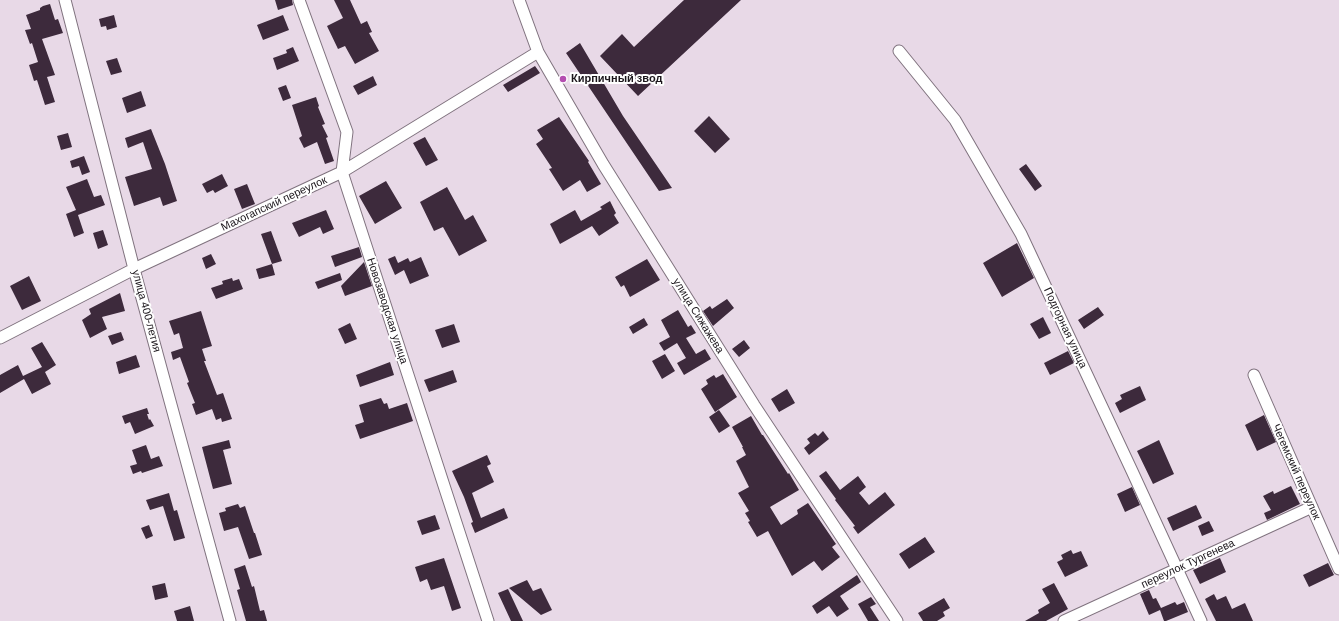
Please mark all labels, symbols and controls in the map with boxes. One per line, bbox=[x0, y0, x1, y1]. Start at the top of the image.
place label: Кирпичный звод bbox=[571, 72, 662, 86]
marker: Кирпичный звод bbox=[558, 74, 568, 84]
street label: Махогапский переулок bbox=[219, 174, 329, 234]
street label: Новозаводская улица bbox=[364, 256, 410, 366]
street label: улица 400-летия bbox=[129, 268, 163, 354]
street label: улица Сижажева bbox=[670, 276, 726, 356]
street label: Подгорная улица bbox=[1040, 285, 1090, 371]
street label: Чегемский переулок bbox=[1269, 422, 1323, 522]
street label: переулок Тургенева bbox=[1139, 537, 1237, 591]

